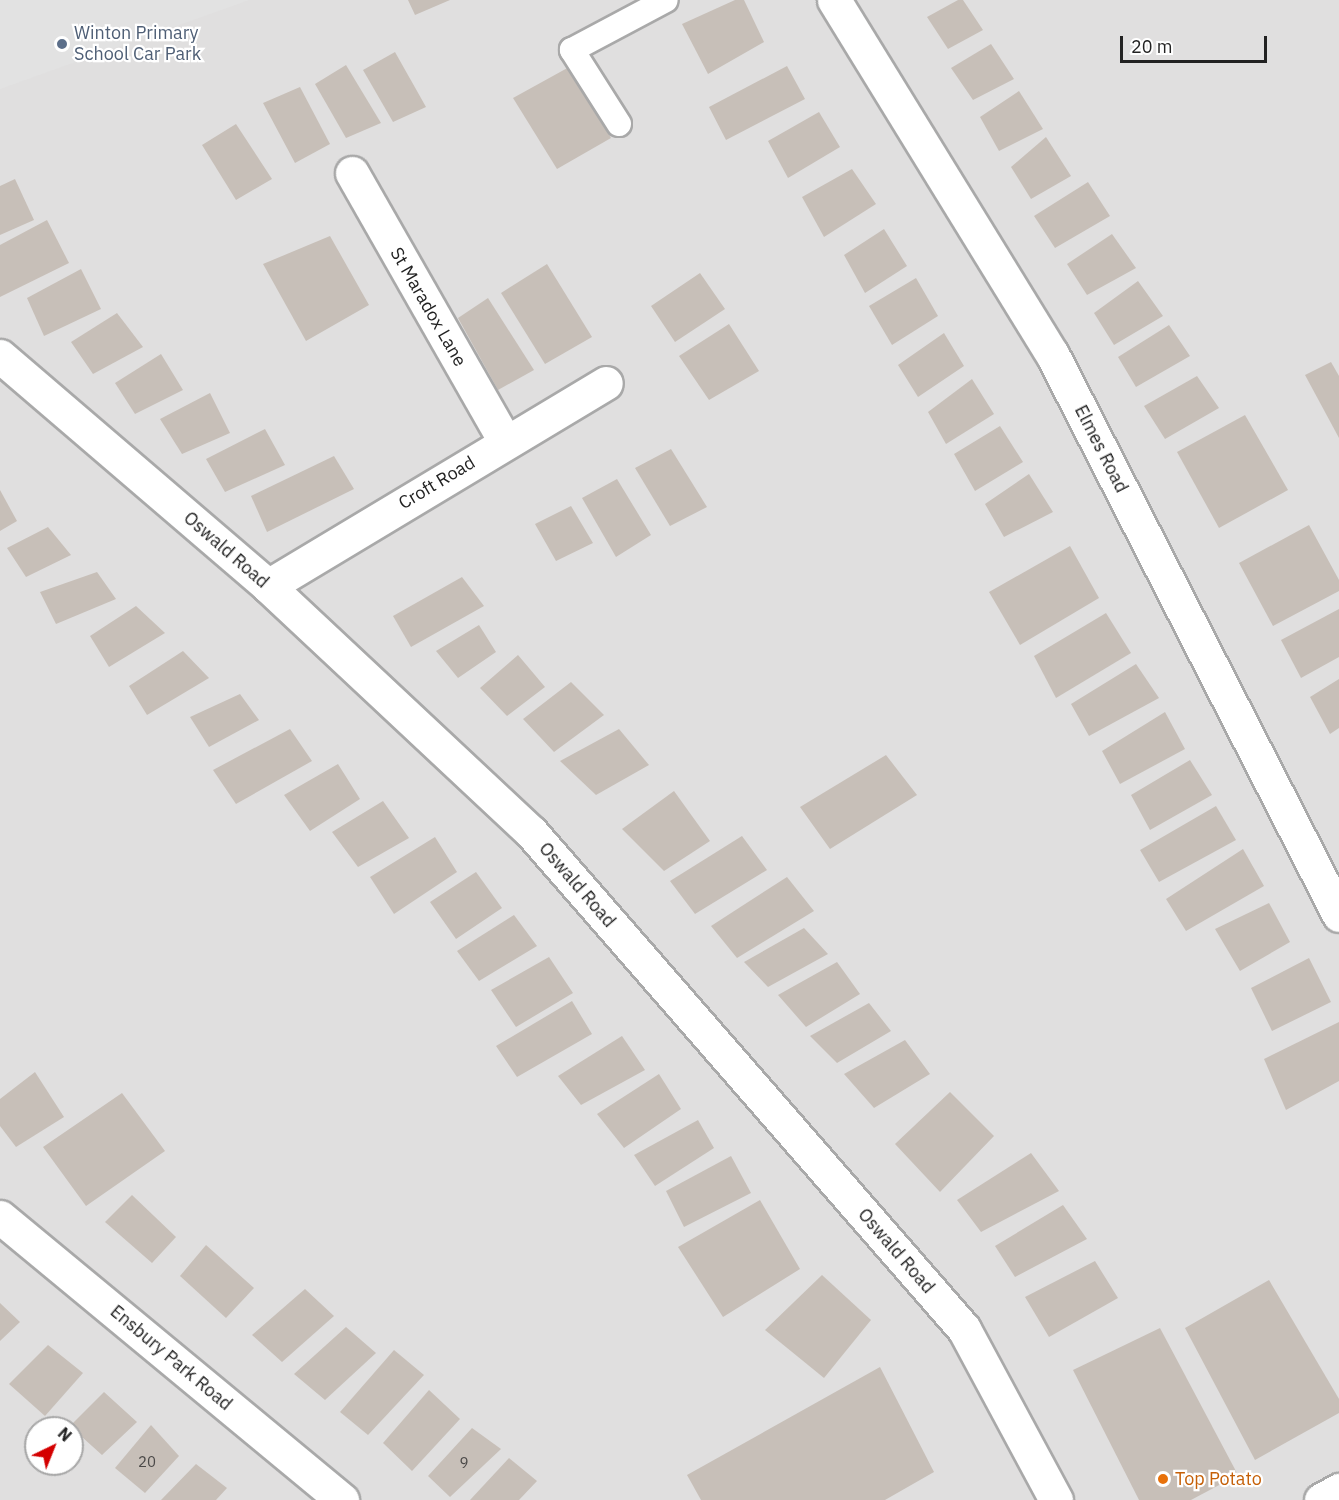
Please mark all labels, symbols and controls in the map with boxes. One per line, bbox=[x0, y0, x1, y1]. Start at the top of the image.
place label: Winton Primary School Car Park bbox=[74, 23, 201, 66]
scale bar bbox=[1123, 24, 1270, 62]
text: 20 m bbox=[1131, 35, 1173, 58]
marker: Winton Primary School Car Park bbox=[55, 37, 69, 51]
street label: St Maradox Lane bbox=[385, 244, 471, 370]
street label: Elmes Road bbox=[1070, 402, 1132, 496]
street label: Croft Road bbox=[395, 452, 479, 514]
street label: Oswald Road bbox=[179, 507, 273, 593]
street label: Oswald Road bbox=[534, 838, 620, 932]
street label: Oswald Road bbox=[853, 1204, 939, 1298]
street label: Ensbury Park Road bbox=[106, 1301, 236, 1415]
north arrow bbox=[24, 1416, 84, 1476]
text: N bbox=[54, 1423, 76, 1446]
house number: 20 bbox=[138, 1453, 156, 1471]
house number: 9 bbox=[460, 1454, 468, 1472]
place label: Top Potato bbox=[1175, 1468, 1262, 1490]
marker: Top Potato bbox=[1156, 1472, 1170, 1486]

